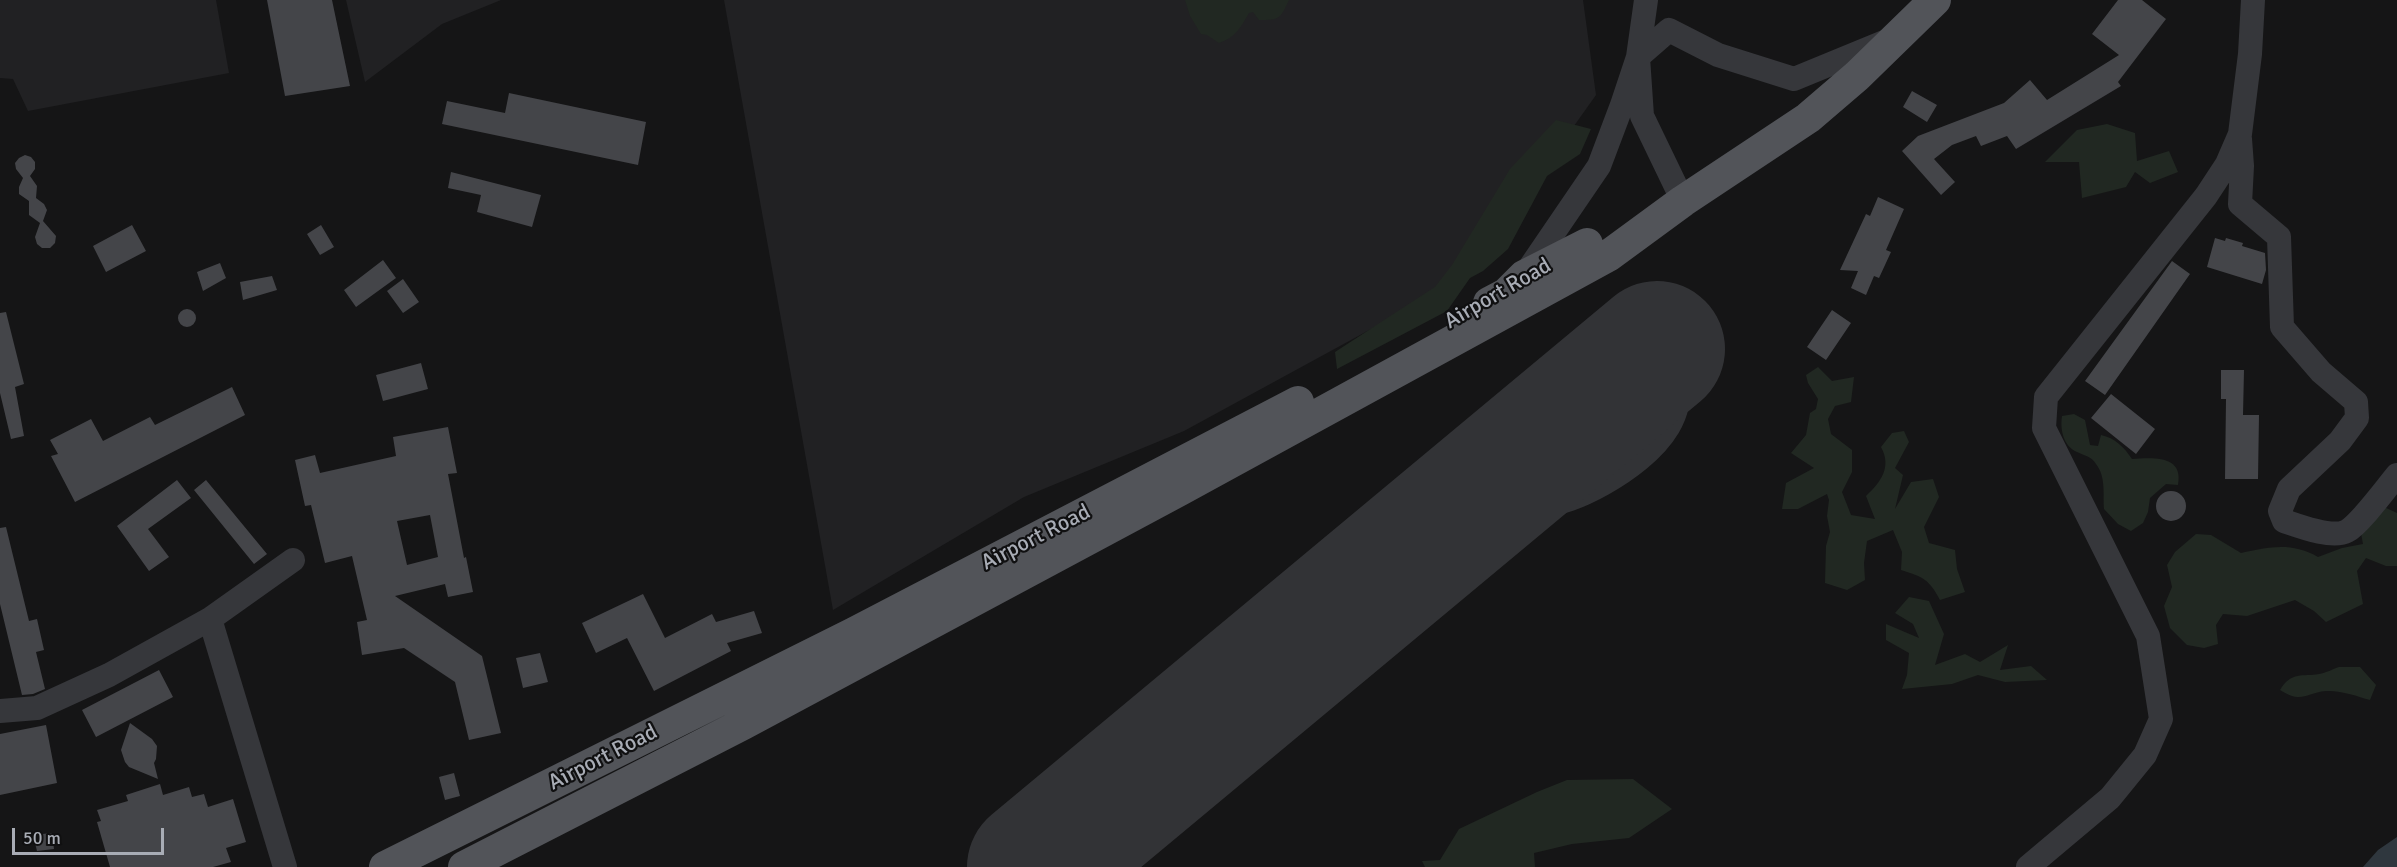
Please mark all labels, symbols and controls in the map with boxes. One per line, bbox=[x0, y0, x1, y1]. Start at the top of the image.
street label: Airport Road bbox=[1440, 253, 1556, 335]
street label: Airport Road bbox=[977, 499, 1095, 577]
street label: Airport Road bbox=[544, 719, 662, 797]
scale bar bbox=[15, 816, 166, 854]
text: 50 m bbox=[23, 827, 61, 849]

